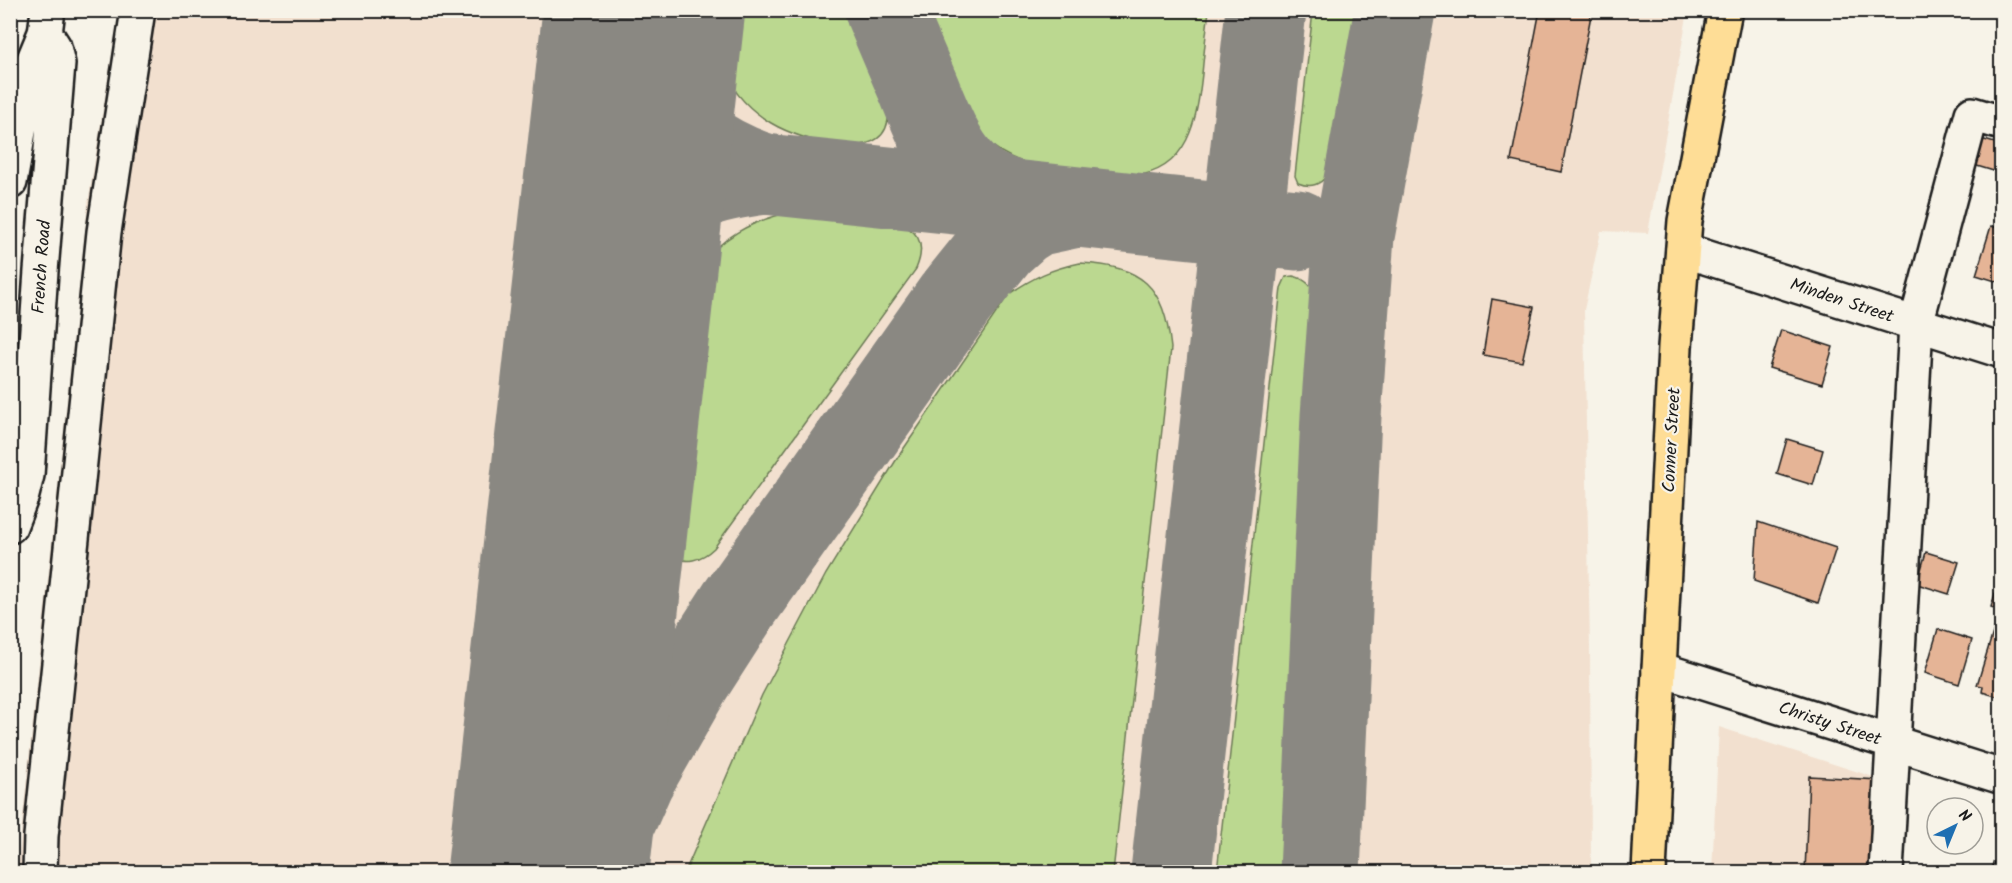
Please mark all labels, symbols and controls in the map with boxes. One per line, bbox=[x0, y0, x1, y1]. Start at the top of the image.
street label: French Road bbox=[25, 218, 60, 315]
street label: Minden Street bbox=[1786, 271, 1898, 332]
street label: Conner Street bbox=[1655, 386, 1690, 493]
street label: Christy Street bbox=[1774, 694, 1886, 755]
north arrow bbox=[1925, 796, 1985, 856]
text: N bbox=[1952, 804, 1976, 829]

